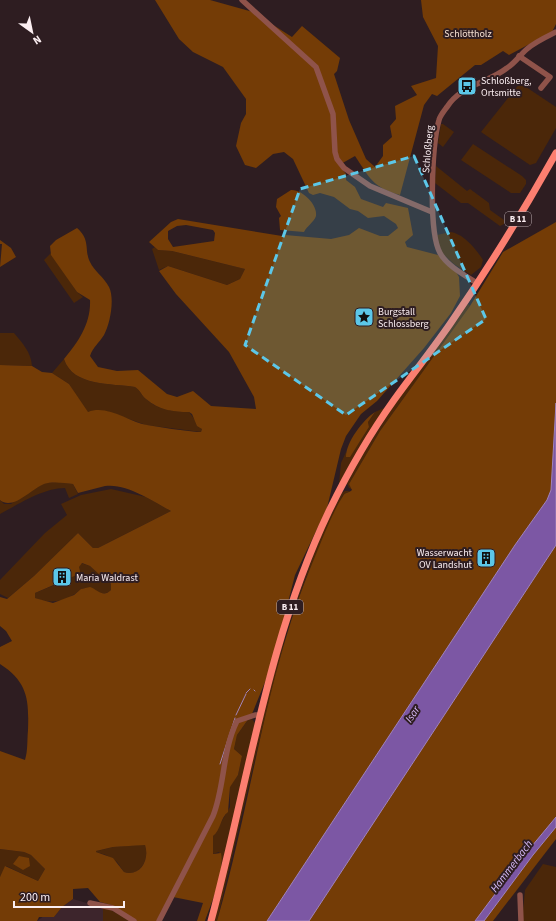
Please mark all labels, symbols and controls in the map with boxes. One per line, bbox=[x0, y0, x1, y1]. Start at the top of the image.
north arrow bbox=[12, 12, 52, 52]
park label: Schlöttholz bbox=[444, 27, 492, 41]
text: N bbox=[30, 32, 44, 48]
place label: Schloßberg, Ortsmitte bbox=[481, 74, 531, 100]
bus stop icon: Schloßberg, Ortsmitte bbox=[456, 75, 478, 97]
street label: Schloßberg bbox=[419, 125, 437, 174]
road number: B 11 bbox=[505, 212, 531, 226]
place label: Burgstall Schlossberg bbox=[378, 305, 429, 331]
place icon: Burgstall Schlossberg bbox=[353, 306, 375, 328]
place label: Wasserwacht OV Landshut bbox=[417, 546, 473, 572]
building icon: Wasserwacht OV Landshut bbox=[475, 547, 497, 569]
building icon: Maria Waldrast bbox=[51, 566, 73, 588]
place label: Maria Waldrast bbox=[76, 571, 138, 585]
road number: B 11 bbox=[277, 600, 303, 614]
water label: Isar bbox=[402, 702, 424, 725]
water label: Hammerbach bbox=[487, 837, 536, 895]
scale bar bbox=[14, 883, 124, 909]
text: 200 m bbox=[20, 889, 50, 906]

